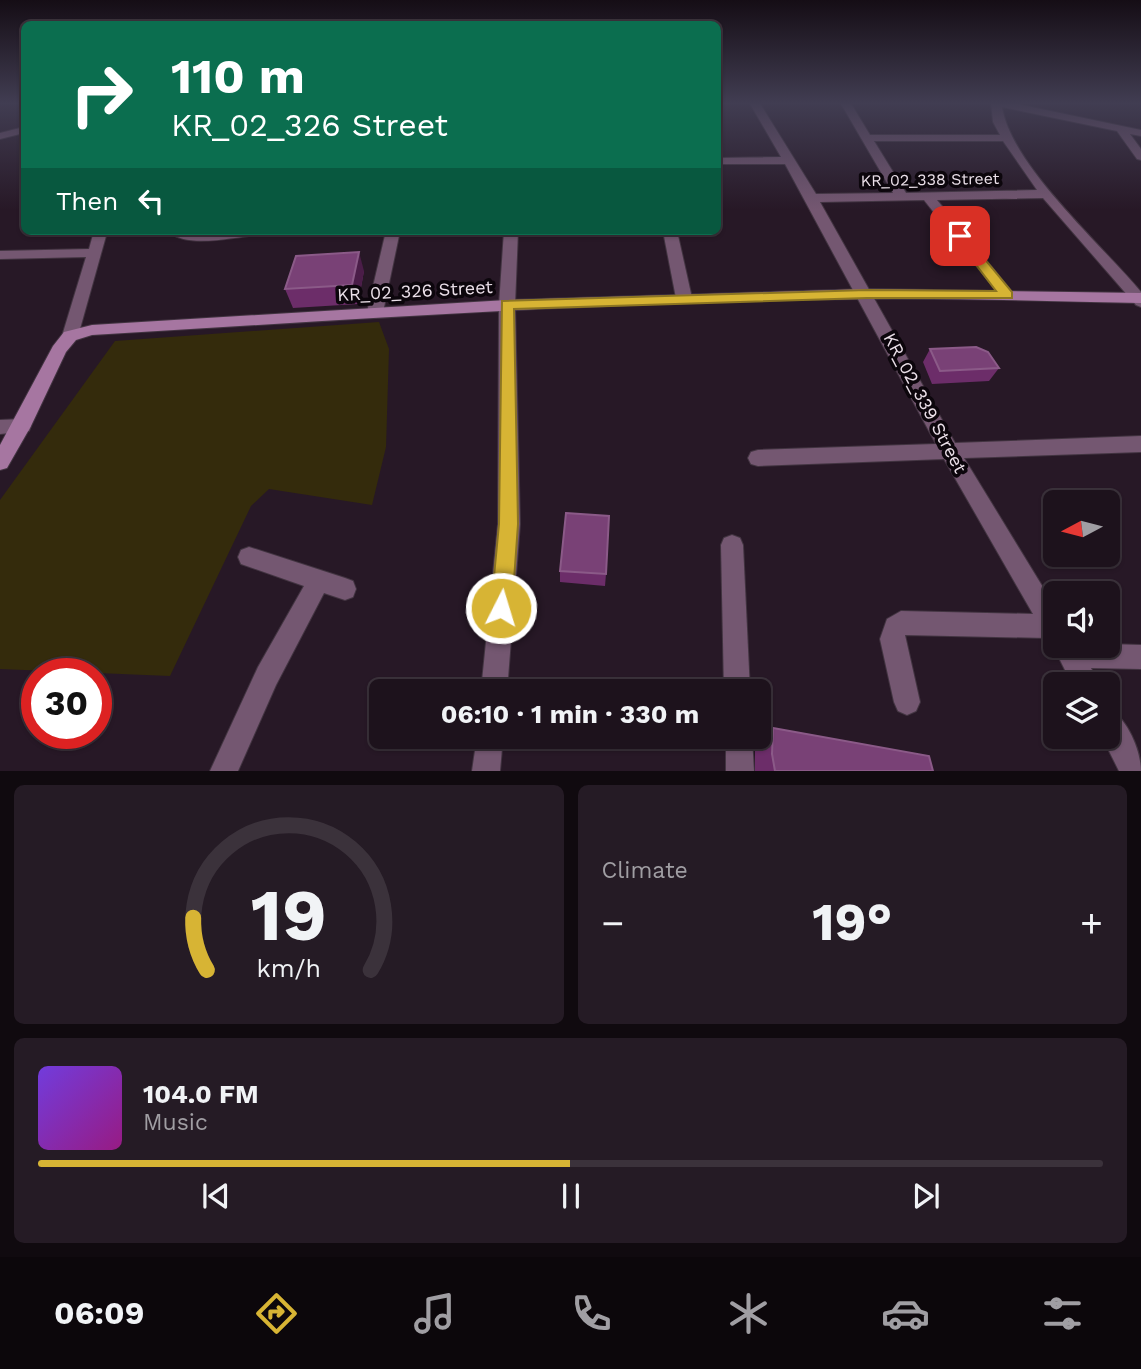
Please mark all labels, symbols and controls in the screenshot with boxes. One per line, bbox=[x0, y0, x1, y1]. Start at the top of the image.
text: 110 m bbox=[171, 47, 305, 105]
icon: right bbox=[56, 49, 147, 140]
text: KR_02_326 Street bbox=[171, 106, 448, 144]
street label: KR_02_338 Street bbox=[861, 169, 1000, 190]
icon: left bbox=[132, 182, 170, 220]
text: Then bbox=[56, 186, 118, 216]
pin bbox=[930, 206, 990, 266]
icon: arrive bbox=[941, 217, 979, 255]
street label: KR_02_326 Street bbox=[337, 276, 494, 305]
street label: KR_02_339 Street bbox=[880, 329, 972, 477]
north arrow bbox=[1043, 490, 1120, 567]
map controls bbox=[1043, 490, 1120, 749]
position arrow bbox=[464, 571, 538, 645]
button: sound bbox=[1043, 581, 1120, 658]
speed limit sign: 30 bbox=[21, 658, 112, 749]
button: layers bbox=[1043, 672, 1120, 749]
text: 06:10 · 1 min · 330 m bbox=[441, 699, 699, 729]
text: Climate bbox=[602, 857, 688, 884]
text: 19 bbox=[251, 873, 327, 959]
text: 19° bbox=[812, 892, 892, 953]
text: − bbox=[602, 901, 624, 945]
text: + bbox=[1080, 901, 1103, 945]
text: km/h bbox=[257, 954, 321, 983]
text: 104.0 FM bbox=[143, 1079, 259, 1109]
text: Music bbox=[143, 1109, 208, 1136]
icon: previous bbox=[197, 1177, 235, 1215]
icon: pause bbox=[552, 1177, 590, 1215]
icon: next bbox=[907, 1177, 945, 1215]
icon: directions bbox=[252, 1289, 301, 1338]
icon: music bbox=[410, 1289, 459, 1338]
icon: phone bbox=[567, 1289, 616, 1338]
icon: climate bbox=[724, 1289, 773, 1338]
icon: car bbox=[881, 1289, 930, 1338]
icon: filters bbox=[1038, 1289, 1087, 1338]
text: 06:09 bbox=[54, 1294, 144, 1332]

